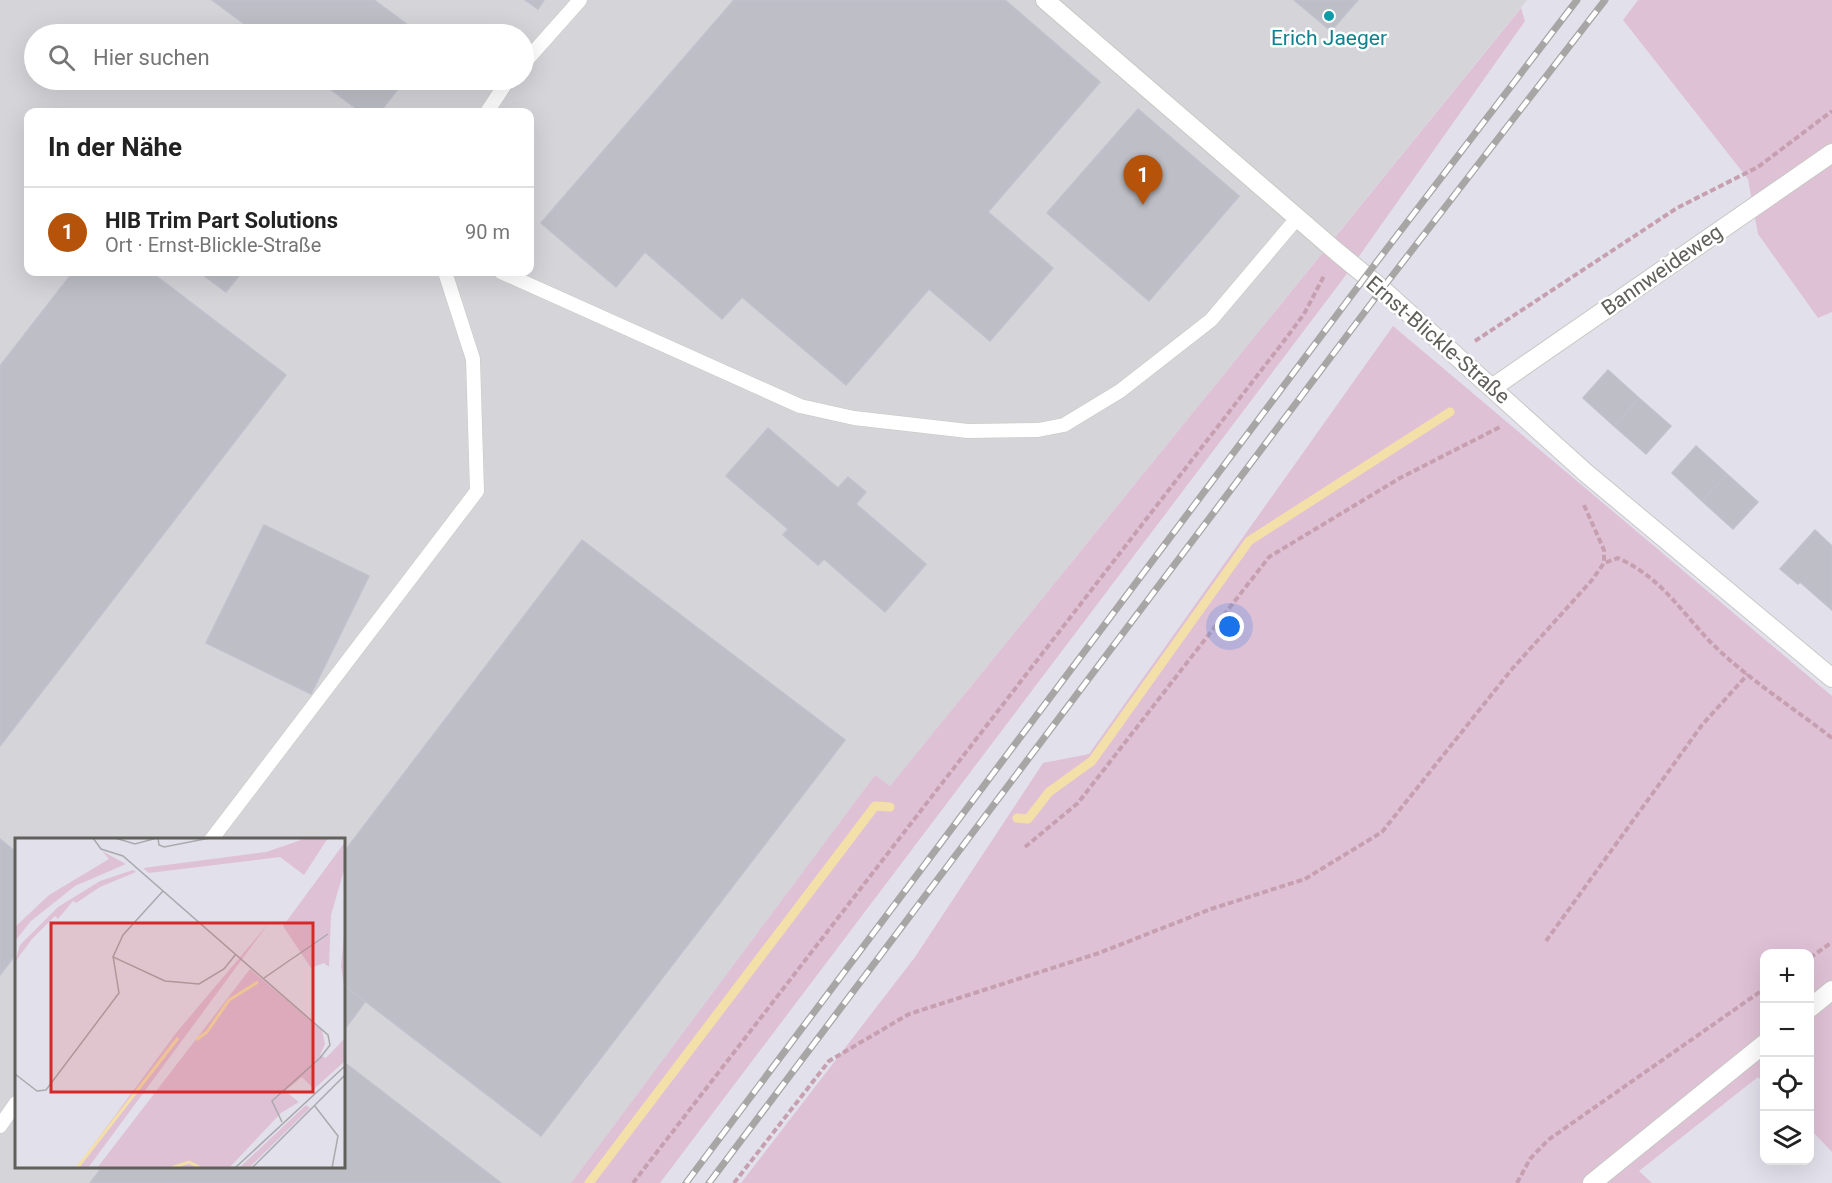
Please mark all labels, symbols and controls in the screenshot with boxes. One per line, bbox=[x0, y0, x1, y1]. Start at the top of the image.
marker: Erich Jaeger bbox=[1322, 9, 1336, 23]
search box bbox=[24, 24, 534, 90]
place label: Erich Jaeger bbox=[1271, 26, 1387, 50]
icon: search bbox=[45, 41, 78, 74]
text: Hier suchen bbox=[93, 45, 210, 70]
text: In der Nähe bbox=[48, 132, 182, 162]
pin: 1 bbox=[1124, 156, 1162, 205]
text: HIB Trim Part Solutions bbox=[105, 208, 338, 233]
text: 1 bbox=[62, 220, 73, 244]
text: 90 m bbox=[465, 220, 510, 244]
street label: Bannweideweg bbox=[1597, 220, 1727, 320]
text: Ort · Ernst-Blickle-Straße bbox=[105, 233, 321, 257]
street label: Ernst-Blickle-Straße bbox=[1361, 271, 1515, 409]
your location bbox=[1215, 612, 1244, 641]
inset map bbox=[15, 838, 345, 1168]
map controls bbox=[1760, 949, 1814, 1165]
button: + bbox=[1760, 949, 1814, 1003]
button: − bbox=[1760, 1003, 1814, 1057]
button: locate bbox=[1760, 1057, 1814, 1111]
button: layers bbox=[1760, 1111, 1814, 1165]

